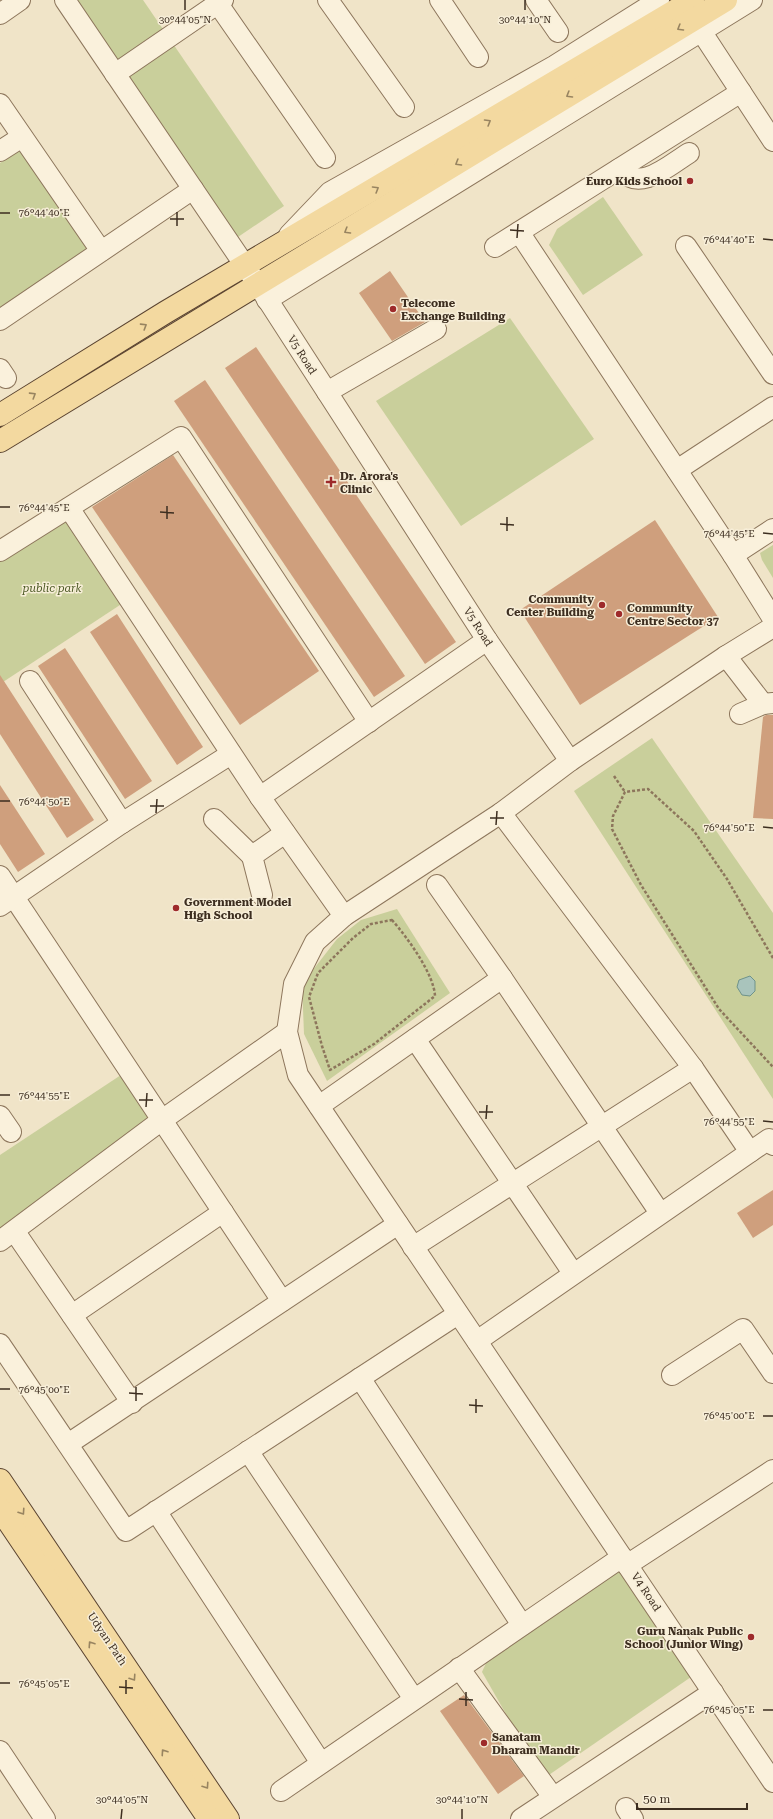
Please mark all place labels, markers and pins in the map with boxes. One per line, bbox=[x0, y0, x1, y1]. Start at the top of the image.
place label: Euro Kids School bbox=[586, 175, 682, 188]
marker: Euro Kids School bbox=[685, 176, 695, 186]
place label: Telecome Exchange Building bbox=[401, 297, 506, 323]
marker: Telecome Exchange Building bbox=[388, 304, 398, 314]
place label: Dr. Arora's Clinic bbox=[340, 470, 398, 496]
marker: Dr. Arora's Clinic bbox=[325, 476, 337, 488]
place label: Community Center Building bbox=[506, 593, 594, 619]
marker: Community Center Building bbox=[597, 600, 607, 610]
place label: Community Centre Sector 37 bbox=[627, 602, 719, 628]
marker: Community Centre Sector 37 bbox=[614, 609, 624, 619]
place label: Government Model High School bbox=[184, 896, 292, 922]
marker: Government Model High School bbox=[171, 903, 181, 913]
place label: Guru Nanak Public School (Junior Wing) bbox=[625, 1625, 744, 1651]
marker: Guru Nanak Public School (Junior Wing) bbox=[746, 1632, 756, 1642]
place label: Sanatam Dharam Mandir bbox=[492, 1731, 580, 1757]
marker: Sanatam Dharam Mandir bbox=[479, 1738, 489, 1748]

